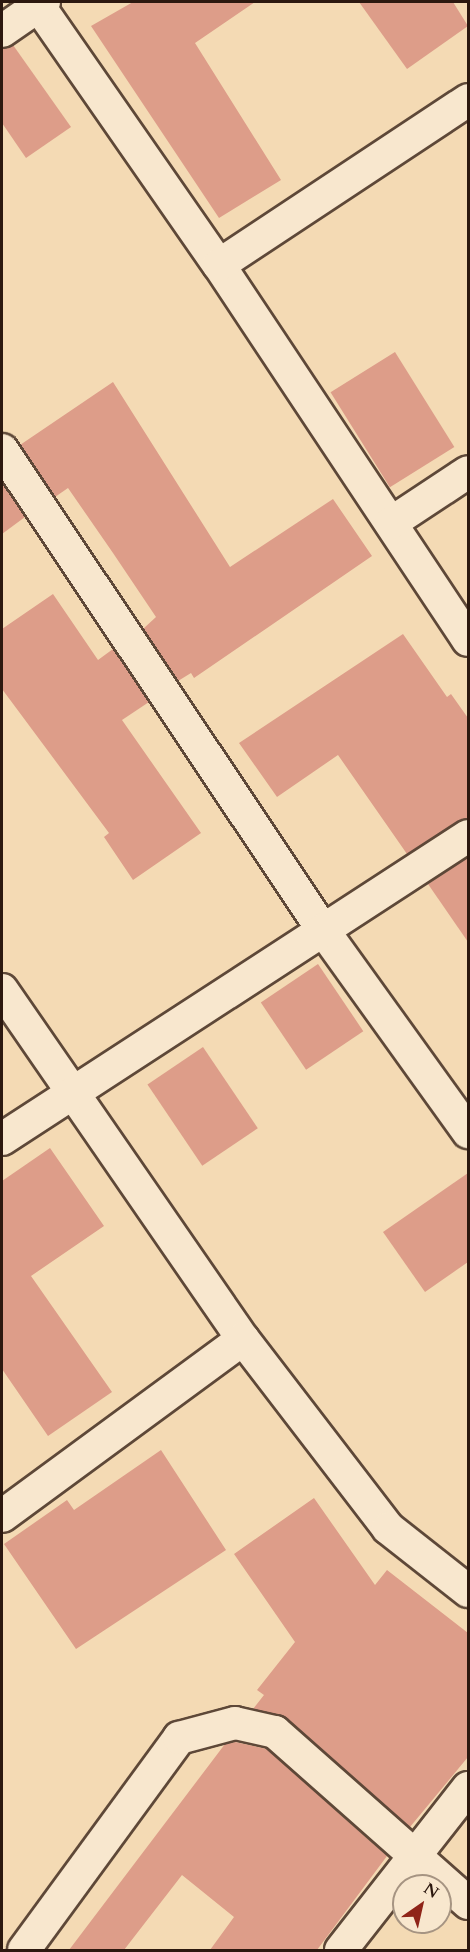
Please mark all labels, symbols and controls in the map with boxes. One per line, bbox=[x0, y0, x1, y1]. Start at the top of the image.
north arrow bbox=[392, 1874, 452, 1934]
text: N bbox=[419, 1878, 443, 1904]

